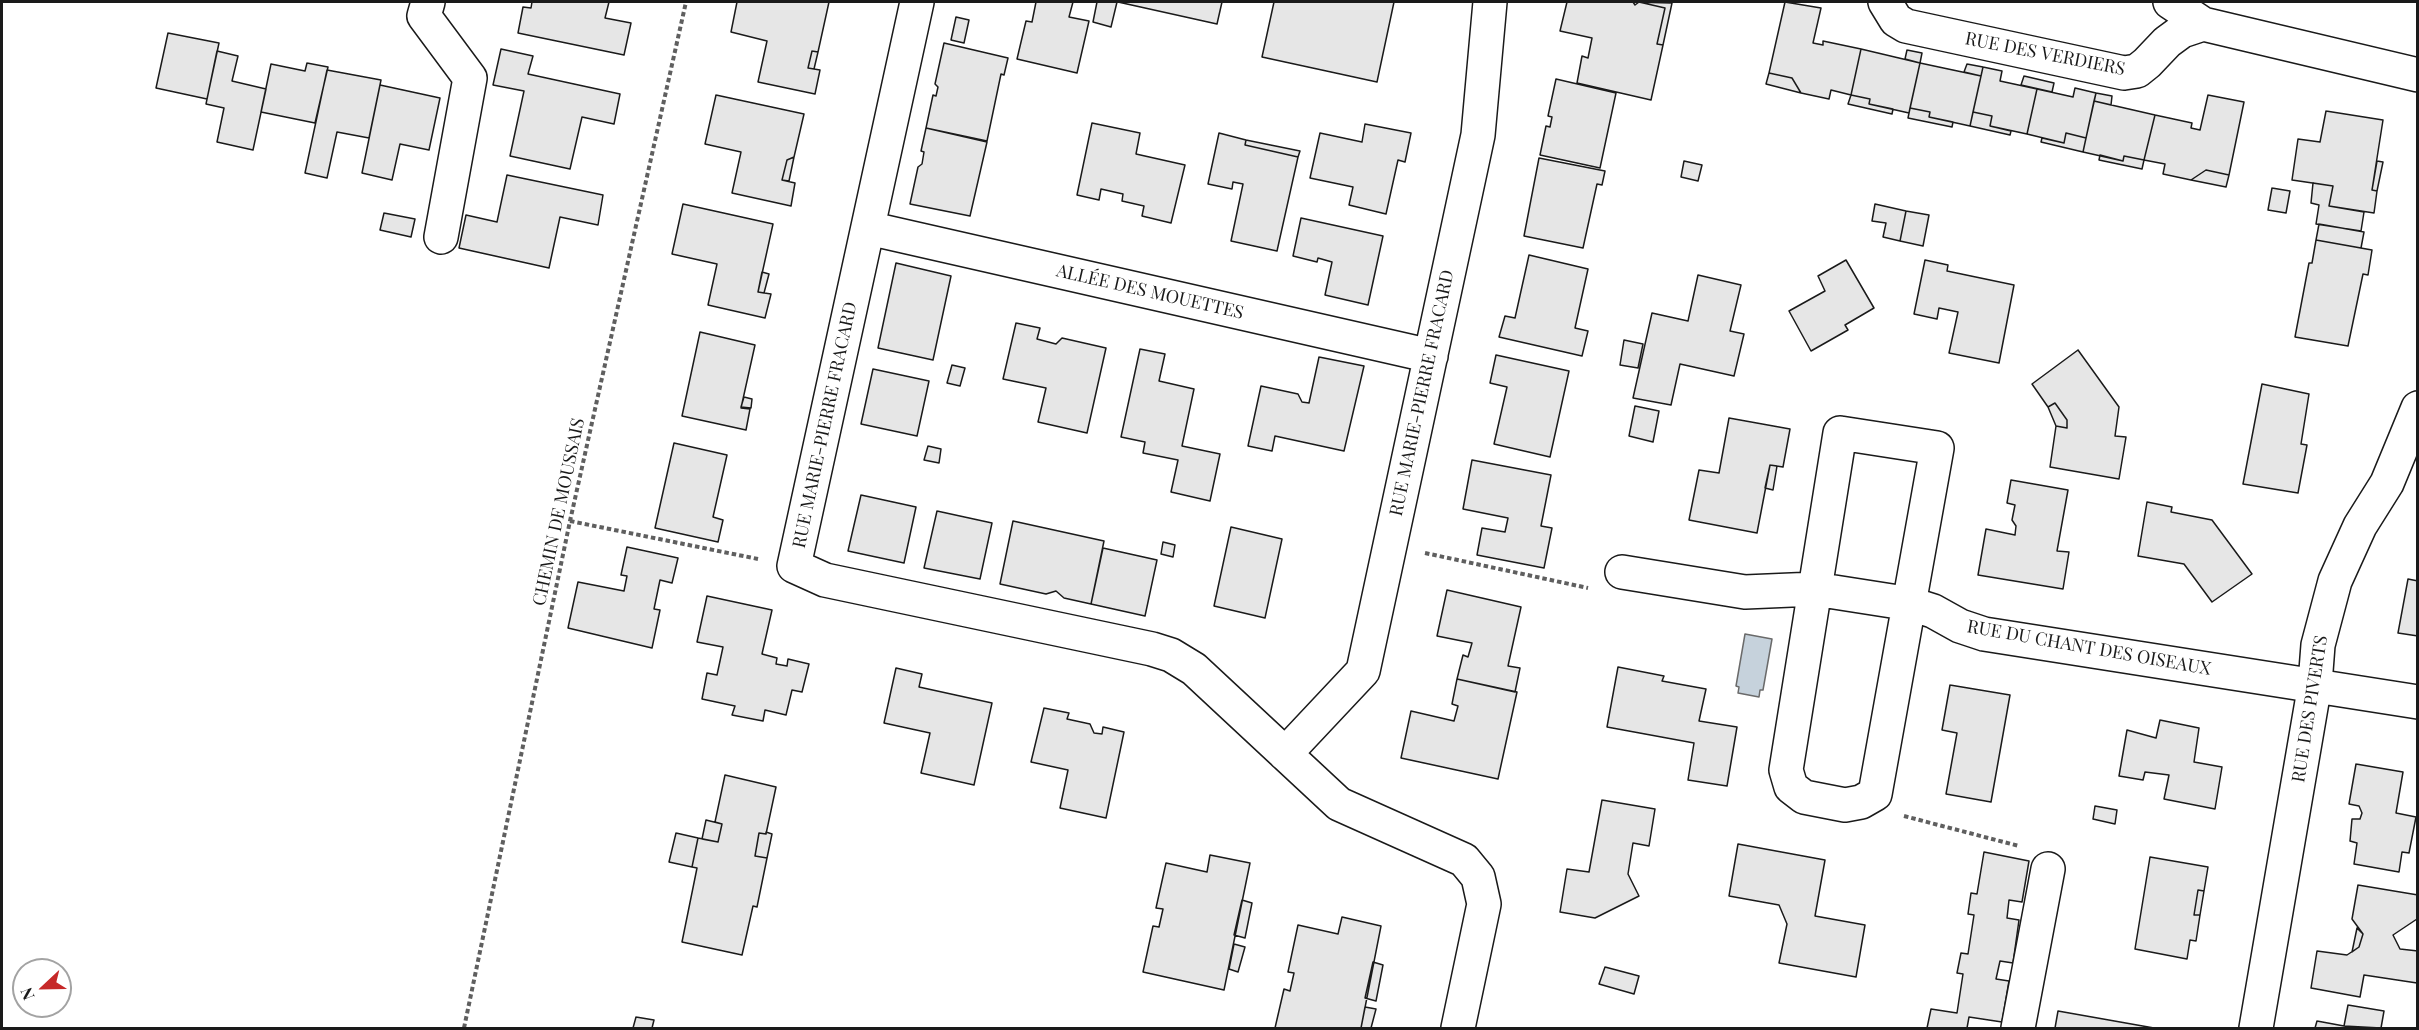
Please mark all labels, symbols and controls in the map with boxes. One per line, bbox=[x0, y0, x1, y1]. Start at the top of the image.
street label: RUE DES VERDIERS bbox=[1963, 28, 2127, 80]
street label: ALLÉE DES MOUETTES bbox=[1054, 260, 1246, 324]
street label: RUE MARIE-PIERRE FRACARD bbox=[1385, 268, 1459, 518]
street label: RUE MARIE-PIERRE FRACARD bbox=[788, 300, 862, 550]
street label: CHEMIN DE MOUSSAIS bbox=[529, 416, 589, 608]
street label: RUE DU CHANT DES OISEAUX bbox=[1965, 616, 2213, 680]
street label: RUE DES PIVERTS bbox=[2288, 634, 2332, 784]
north arrow bbox=[12, 958, 72, 1018]
text: N bbox=[15, 985, 39, 1003]

